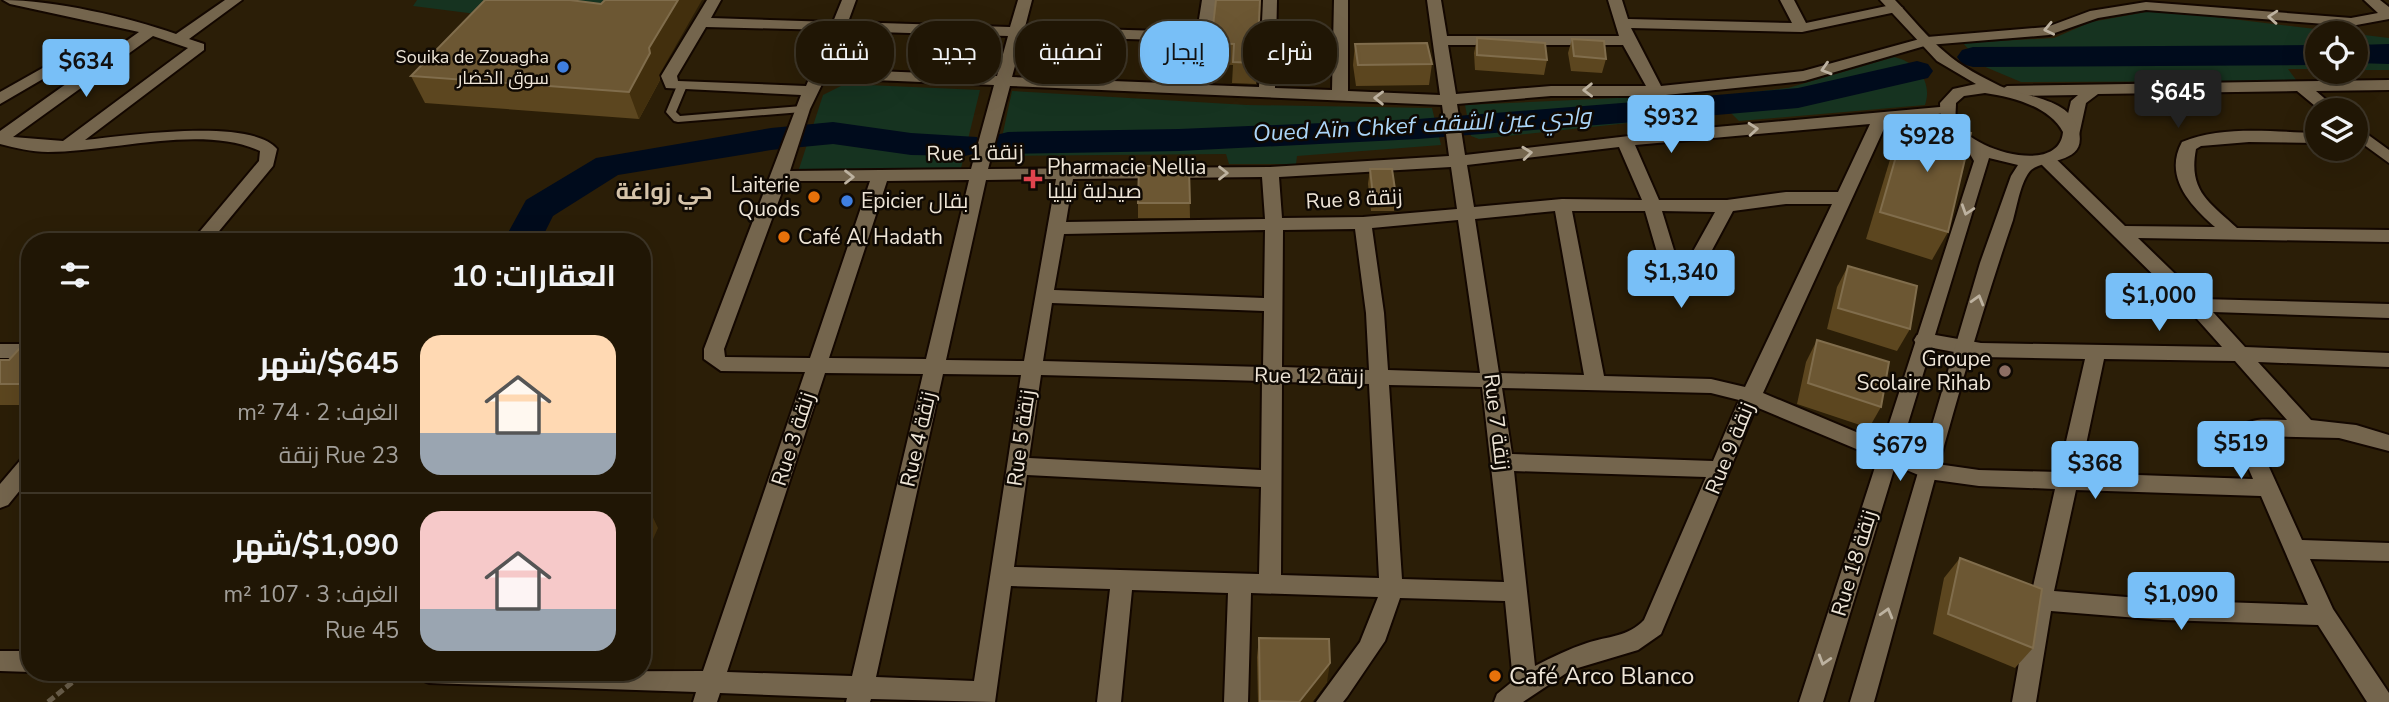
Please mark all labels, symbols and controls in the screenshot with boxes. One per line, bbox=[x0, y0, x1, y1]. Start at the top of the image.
one-way arrow bbox=[2267, 10, 2278, 25]
chip: شقة bbox=[796, 21, 894, 84]
chip: جديد bbox=[908, 21, 1001, 84]
chip: تصفية bbox=[1015, 21, 1126, 84]
chip: إيجار bbox=[1140, 21, 1229, 84]
chip: شراء bbox=[1243, 21, 1337, 84]
one-way arrow bbox=[2043, 21, 2055, 35]
map controls bbox=[2305, 21, 2368, 161]
button: locate bbox=[2305, 21, 2368, 84]
pin: $634 bbox=[45, 40, 127, 99]
place label: Souika de Zouagha سوق الخضار bbox=[396, 45, 549, 90]
text: $634 bbox=[58, 46, 114, 77]
marker: Souika de Zouagha سوق الخضار bbox=[555, 59, 571, 75]
one-way arrow bbox=[1821, 61, 1833, 76]
pin: $645 bbox=[2137, 71, 2219, 130]
text: $645 bbox=[2150, 77, 2206, 108]
one-way arrow bbox=[1582, 83, 1593, 98]
one-way arrow bbox=[1373, 90, 1384, 106]
pin: $932 bbox=[1630, 96, 1712, 155]
button: layers bbox=[2305, 98, 2368, 161]
water label: Oued Aïn Chkef وادي عين الشقف bbox=[1252, 101, 1593, 151]
text: $932 bbox=[1643, 102, 1699, 133]
pin: $928 bbox=[1886, 114, 1968, 174]
text: $928 bbox=[1899, 121, 1955, 152]
one-way arrow bbox=[1747, 122, 1758, 137]
street label: Rue 1 زنقة bbox=[926, 138, 1024, 168]
one-way arrow bbox=[1521, 146, 1532, 161]
place label: Pharmacie Nellia صيدلية نيليا bbox=[1047, 153, 1206, 205]
one-way arrow bbox=[1218, 165, 1229, 181]
one-way arrow bbox=[844, 169, 854, 185]
place label: Laiterie Quods bbox=[731, 171, 800, 223]
marker: Pharmacie Nellia صيدلية نيليا bbox=[1025, 171, 1041, 187]
district label: حي زواغة bbox=[616, 176, 712, 210]
street label: Rue 8 زنقة bbox=[1305, 182, 1403, 216]
place label: Epicier بقال bbox=[861, 187, 968, 215]
marker: Laiterie Quods bbox=[806, 189, 822, 205]
marker: Epicier بقال bbox=[839, 193, 855, 209]
one-way arrow bbox=[1960, 204, 1975, 216]
place label: Café Al Hadath bbox=[798, 223, 943, 251]
marker: Café Al Hadath bbox=[776, 229, 792, 245]
pin: $1,340 bbox=[1624, 250, 1738, 310]
icon: filters bbox=[56, 256, 94, 294]
text: العقارات: 10 bbox=[451, 256, 616, 297]
text: $1,340 bbox=[1644, 257, 1718, 288]
pin: $1,000 bbox=[2102, 274, 2216, 333]
text: $1,000 bbox=[2122, 280, 2196, 311]
one-way arrow bbox=[1970, 294, 1984, 306]
text: $645/شهر bbox=[259, 343, 399, 384]
place label: Groupe Scolaire Rihab bbox=[1857, 345, 1991, 397]
street label: Rue 12 زنقة bbox=[1254, 361, 1364, 391]
icon: home bbox=[476, 363, 560, 447]
marker: Groupe Scolaire Rihab bbox=[1997, 363, 2013, 379]
street label: Rue 7 زنقة bbox=[1477, 372, 1517, 472]
street label: Rue 5 زنقة bbox=[1000, 388, 1042, 488]
street label: Rue 3 زنقة bbox=[765, 389, 821, 489]
street label: Rue 4 زنقة bbox=[893, 389, 943, 489]
text: الغرف: 2 · 74 m² bbox=[237, 397, 399, 428]
street label: Rue 9 زنقة bbox=[1699, 398, 1761, 498]
pin: $519 bbox=[2200, 421, 2282, 481]
pin: $679 bbox=[1859, 424, 1941, 483]
text: $519 bbox=[2213, 428, 2269, 459]
text: $679 bbox=[1872, 430, 1928, 461]
text: Rue 23 زنقة bbox=[279, 440, 399, 471]
pin: $368 bbox=[2054, 442, 2136, 501]
text: $368 bbox=[2067, 448, 2123, 479]
street label: Rue 18 زنقة bbox=[1825, 506, 1883, 620]
text: $1,090/شهر bbox=[233, 525, 399, 566]
icon: home bbox=[476, 539, 560, 623]
pin: $1,090 bbox=[2124, 572, 2238, 632]
text: الغرف: 3 · 107 m² bbox=[223, 579, 399, 610]
text: $1,090 bbox=[2144, 579, 2218, 610]
one-way arrow bbox=[1879, 607, 1894, 619]
text: Rue 45 bbox=[325, 615, 399, 646]
one-way arrow bbox=[1818, 654, 1832, 666]
place label: Café Arco Blanco bbox=[1509, 660, 1694, 692]
marker: Café Arco Blanco bbox=[1487, 668, 1503, 684]

